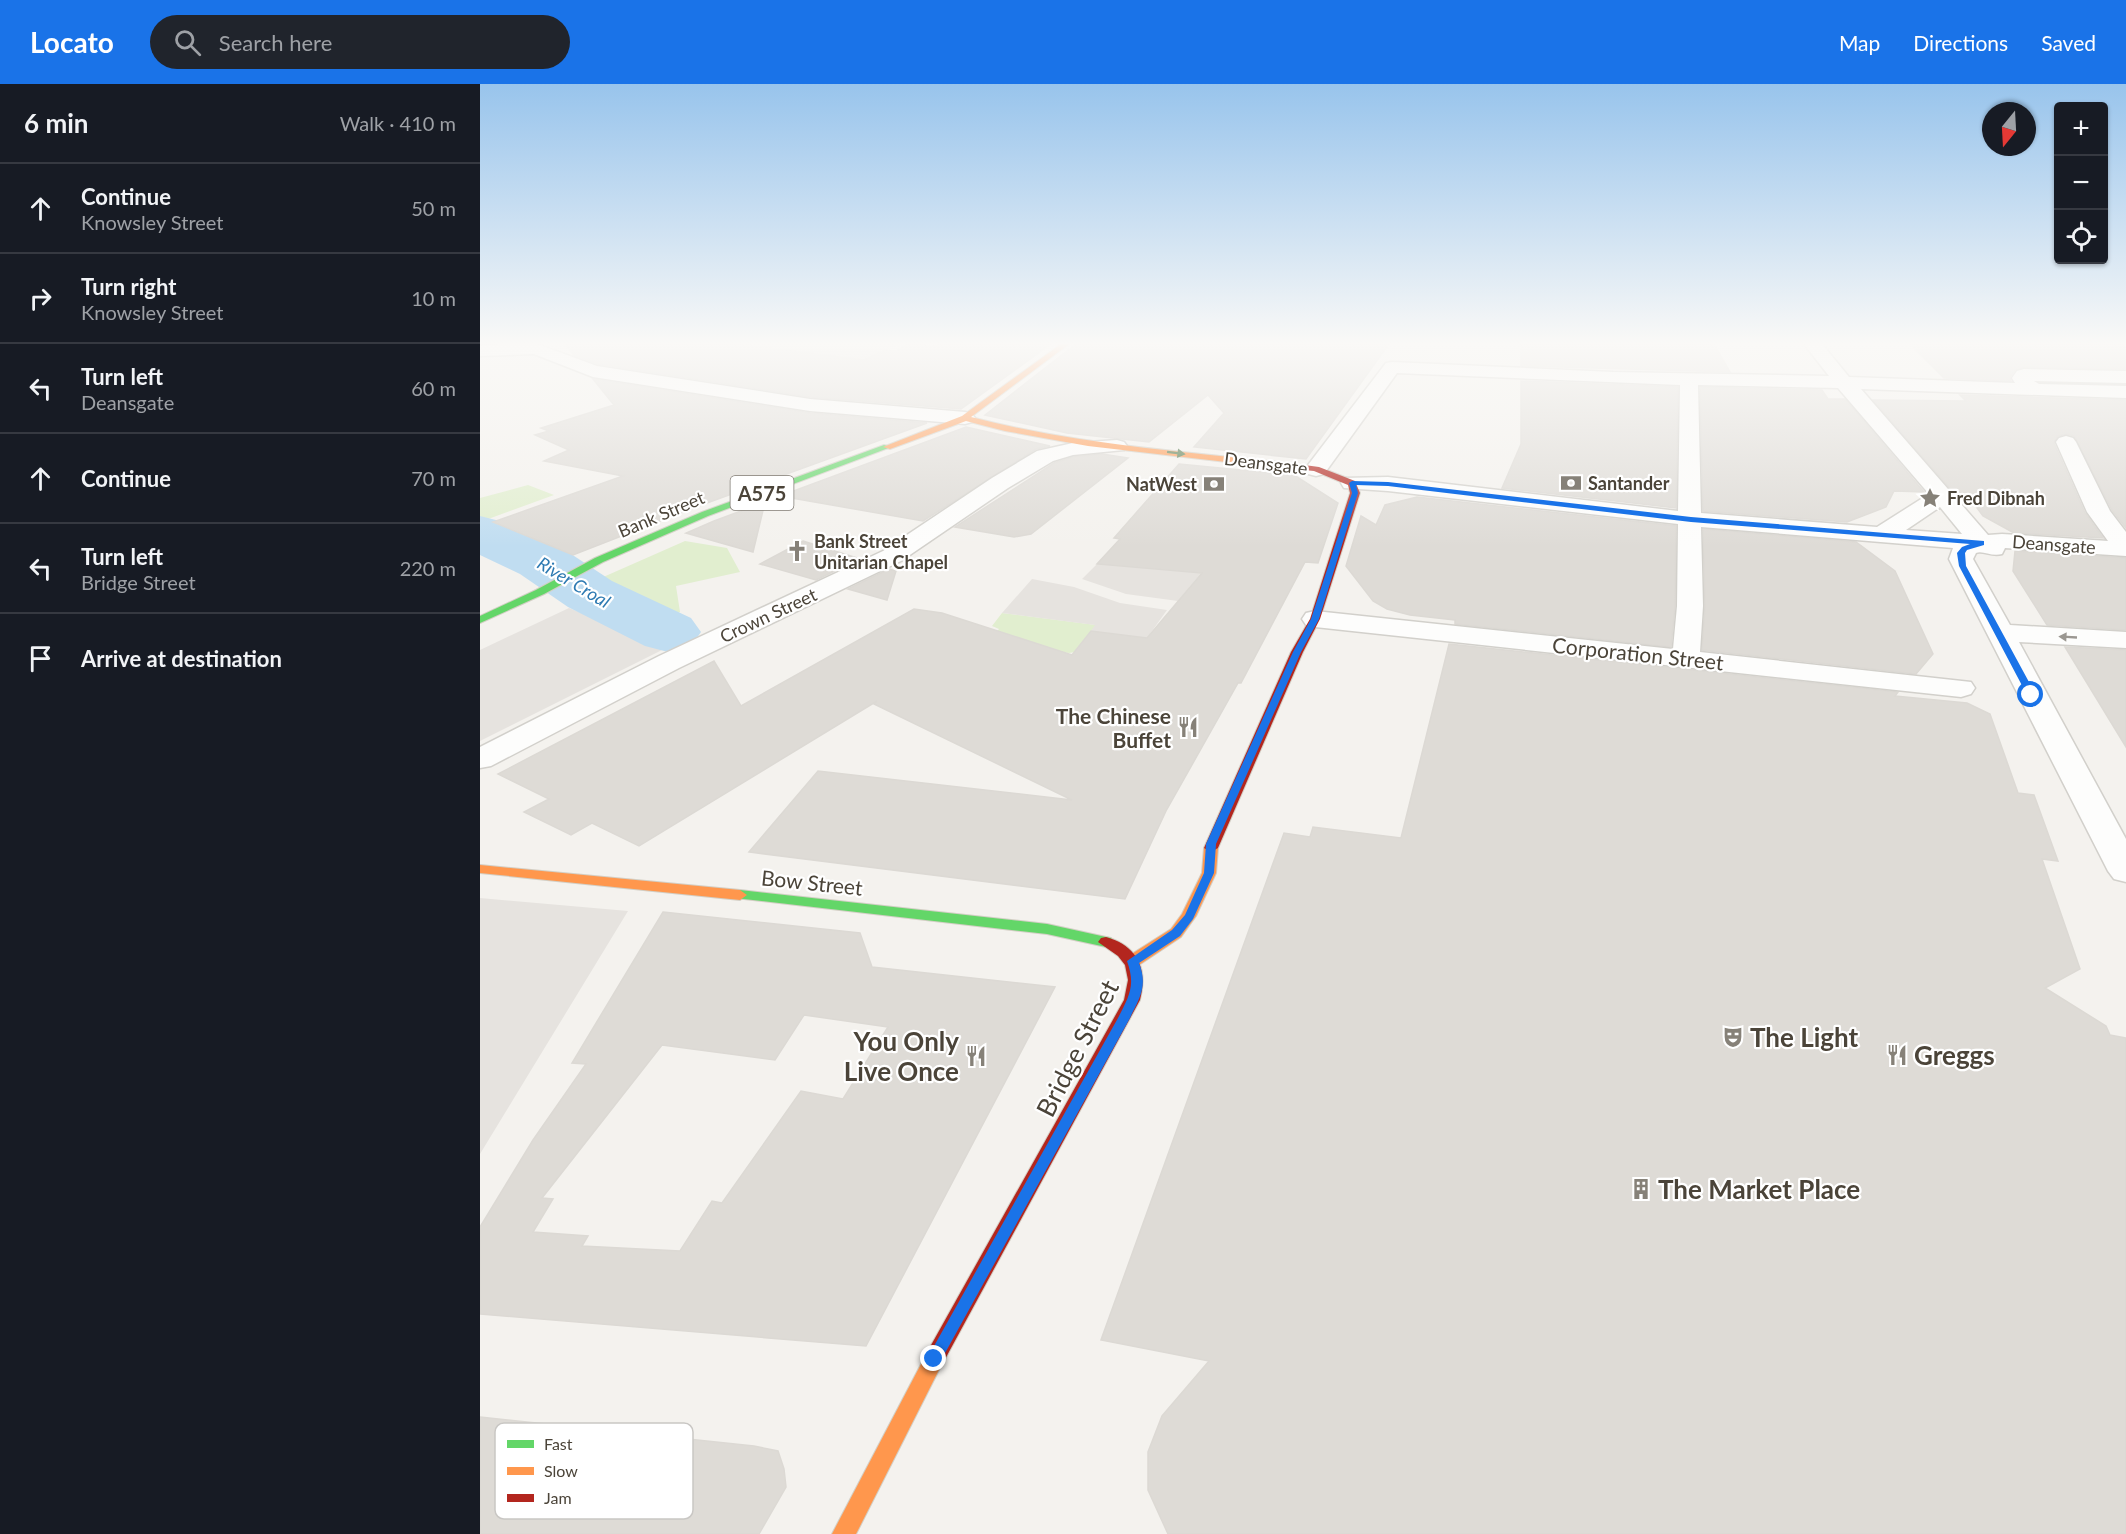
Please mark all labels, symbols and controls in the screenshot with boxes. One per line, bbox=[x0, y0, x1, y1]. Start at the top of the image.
search box bbox=[150, 15, 570, 69]
text: Locato bbox=[30, 25, 114, 59]
icon: search bbox=[171, 26, 204, 59]
text: Search here bbox=[219, 29, 332, 56]
text: Map bbox=[1839, 30, 1880, 55]
text: Directions bbox=[1913, 30, 2008, 55]
text: Saved bbox=[2041, 30, 2096, 55]
north arrow bbox=[1982, 102, 2036, 156]
map controls bbox=[2054, 102, 2108, 264]
button: + bbox=[2054, 102, 2108, 156]
text: 6 min bbox=[24, 107, 88, 139]
text: Walk · 410 m bbox=[340, 111, 456, 135]
button: − bbox=[2054, 156, 2108, 210]
text: Continue bbox=[81, 183, 171, 210]
icon: ahead bbox=[24, 192, 57, 225]
text: 50 m bbox=[411, 196, 456, 220]
text: Knowsley Street bbox=[81, 210, 224, 234]
button: locate bbox=[2054, 210, 2108, 264]
text: Turn right bbox=[81, 273, 176, 300]
icon: right bbox=[24, 282, 57, 315]
text: 10 m bbox=[411, 286, 456, 310]
text: Knowsley Street bbox=[81, 300, 224, 324]
text: Turn left bbox=[81, 363, 163, 390]
icon: left bbox=[24, 372, 57, 405]
text: 60 m bbox=[411, 376, 456, 400]
text: Deansgate bbox=[81, 390, 174, 414]
street label: Deansgate bbox=[1223, 447, 1309, 479]
one-way arrow bbox=[1166, 448, 1185, 458]
icon: ahead bbox=[24, 462, 57, 495]
text: Continue bbox=[81, 465, 171, 492]
text: 70 m bbox=[411, 466, 456, 490]
bank icon: Santander bbox=[1559, 471, 1583, 495]
bank icon: NatWest bbox=[1202, 472, 1226, 496]
place label: Santander bbox=[1588, 472, 1670, 494]
place label: NatWest bbox=[1126, 473, 1197, 495]
road number: A575 bbox=[730, 476, 794, 510]
street label: Bank Street bbox=[615, 486, 708, 542]
place icon: Fred Dibnah bbox=[1918, 486, 1942, 510]
place label: Fred Dibnah bbox=[1947, 487, 2045, 509]
place label: Bank Street Unitarian Chapel bbox=[814, 530, 948, 573]
street label: Deansgate bbox=[2011, 530, 2097, 558]
church icon: Bank Street Unitarian Chapel bbox=[785, 539, 809, 563]
text: Turn left bbox=[81, 543, 163, 570]
icon: left bbox=[24, 552, 57, 585]
water label: River Croal bbox=[534, 552, 614, 612]
text: 220 m bbox=[400, 556, 456, 580]
text: Bridge Street bbox=[81, 570, 196, 594]
street label: Crown Street bbox=[716, 583, 820, 647]
street label: Corporation Street bbox=[1551, 632, 1725, 674]
one-way arrow bbox=[2058, 632, 2077, 641]
icon: arrive bbox=[24, 642, 57, 675]
text: Arrive at destination bbox=[81, 645, 282, 672]
route start bbox=[2017, 681, 2043, 707]
place label: The Chinese Buffet bbox=[1056, 703, 1171, 752]
restaurant icon: The Chinese Buffet bbox=[1176, 715, 1200, 739]
street label: Bow Street bbox=[760, 864, 864, 900]
street label: Bridge Street bbox=[1029, 974, 1125, 1122]
place label: The Light bbox=[1750, 1021, 1859, 1053]
place label: You Only Live Once bbox=[844, 1025, 959, 1087]
theatre icon: The Light bbox=[1721, 1025, 1745, 1049]
place label: Greggs bbox=[1914, 1039, 1995, 1071]
restaurant icon: Greggs bbox=[1885, 1043, 1909, 1067]
restaurant icon: You Only Live Once bbox=[964, 1044, 988, 1068]
place label: The Market Place bbox=[1658, 1173, 1860, 1205]
building icon: The Market Place bbox=[1629, 1177, 1653, 1201]
route end bbox=[920, 1345, 946, 1371]
legend bbox=[495, 1423, 693, 1519]
text: Fast bbox=[544, 1434, 573, 1453]
text: Slow bbox=[544, 1461, 578, 1480]
text: Jam bbox=[544, 1488, 572, 1507]

